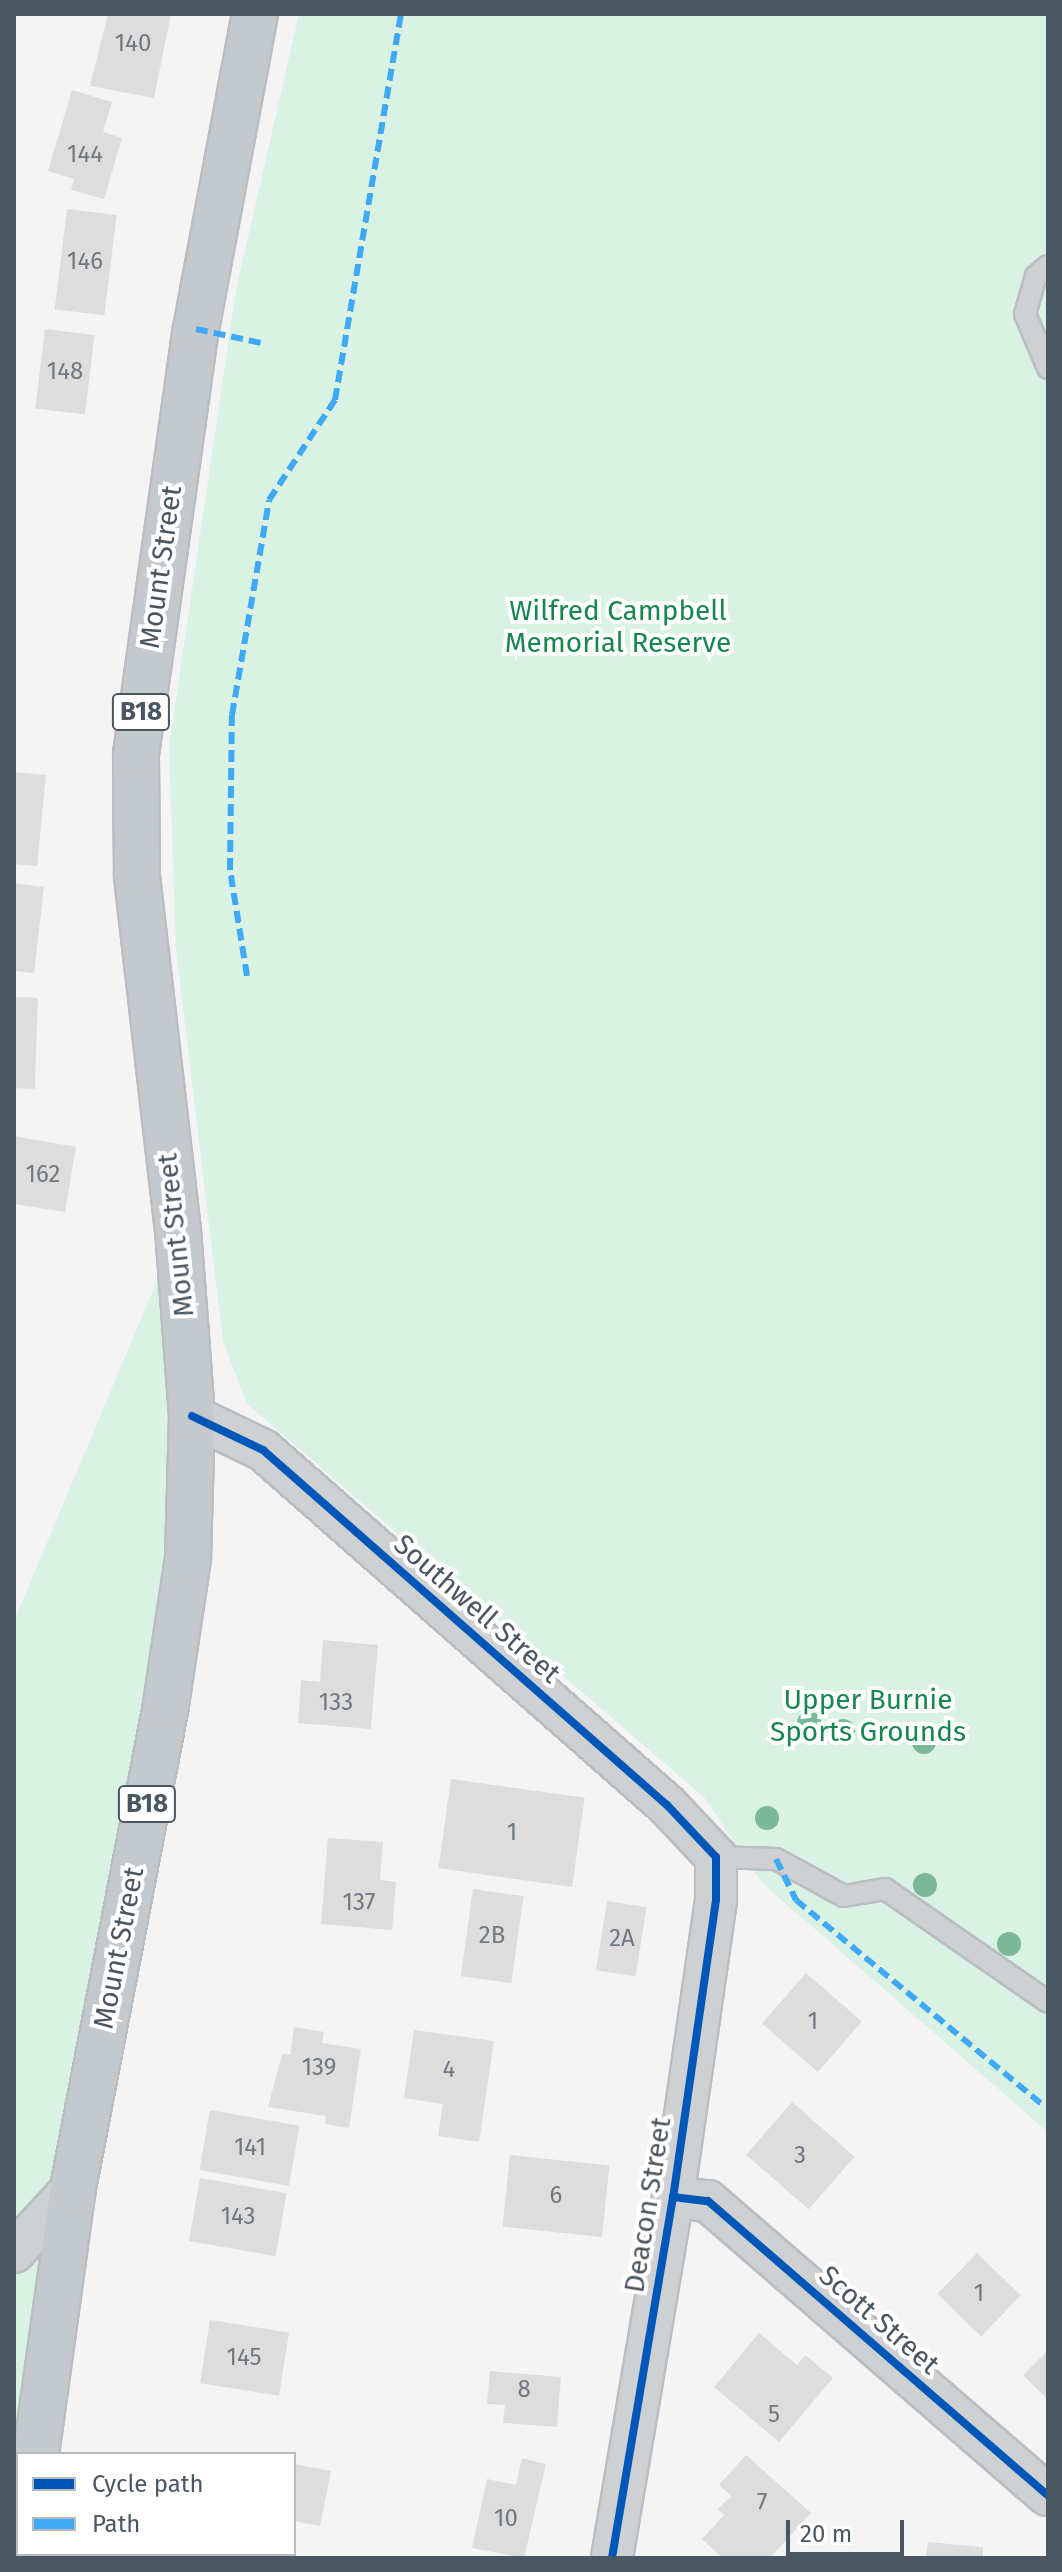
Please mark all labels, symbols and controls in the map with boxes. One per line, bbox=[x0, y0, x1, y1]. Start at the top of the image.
house number: 140 bbox=[115, 30, 151, 58]
house number: 144 bbox=[67, 141, 103, 169]
house number: 146 bbox=[67, 248, 103, 276]
house number: 148 bbox=[47, 358, 83, 386]
street label: Mount Street bbox=[133, 483, 189, 651]
park label: Wilfred Campbell Memorial Reserve bbox=[505, 594, 731, 660]
road number: B18 bbox=[111, 690, 171, 734]
street label: Mount Street bbox=[151, 1152, 201, 1318]
house number: 162 bbox=[26, 1161, 60, 1189]
street label: Southwell Street bbox=[387, 1528, 567, 1690]
park label: Upper Burnie Sports Grounds bbox=[770, 1683, 966, 1749]
house number: 133 bbox=[319, 1689, 353, 1717]
road number: B18 bbox=[117, 1782, 177, 1826]
house number: 1 bbox=[507, 1819, 517, 1847]
street label: Mount Street bbox=[87, 1864, 151, 2032]
house number: 137 bbox=[343, 1889, 375, 1917]
house number: 2B bbox=[479, 1922, 505, 1950]
house number: 2A bbox=[609, 1925, 635, 1953]
house number: 1 bbox=[808, 2008, 818, 2036]
house number: 139 bbox=[302, 2054, 336, 2082]
house number: 4 bbox=[443, 2056, 455, 2084]
street label: Deacon Street bbox=[618, 2115, 678, 2295]
house number: 141 bbox=[234, 2134, 266, 2162]
house number: 3 bbox=[794, 2142, 806, 2170]
house number: 6 bbox=[550, 2182, 562, 2210]
house number: 143 bbox=[221, 2203, 255, 2231]
street label: Scott Street bbox=[812, 2259, 946, 2381]
house number: 1 bbox=[974, 2280, 984, 2308]
house number: 145 bbox=[227, 2344, 261, 2372]
house number: 8 bbox=[517, 2376, 531, 2404]
house number: 5 bbox=[768, 2401, 780, 2429]
legend bbox=[16, 2452, 296, 2556]
text: Cycle path bbox=[92, 2470, 204, 2498]
house number: 7 bbox=[757, 2489, 767, 2517]
scale bar bbox=[790, 2504, 908, 2554]
house number: 10 bbox=[494, 2505, 518, 2533]
text: Path bbox=[92, 2510, 140, 2538]
text: 20 m bbox=[800, 2520, 852, 2548]

